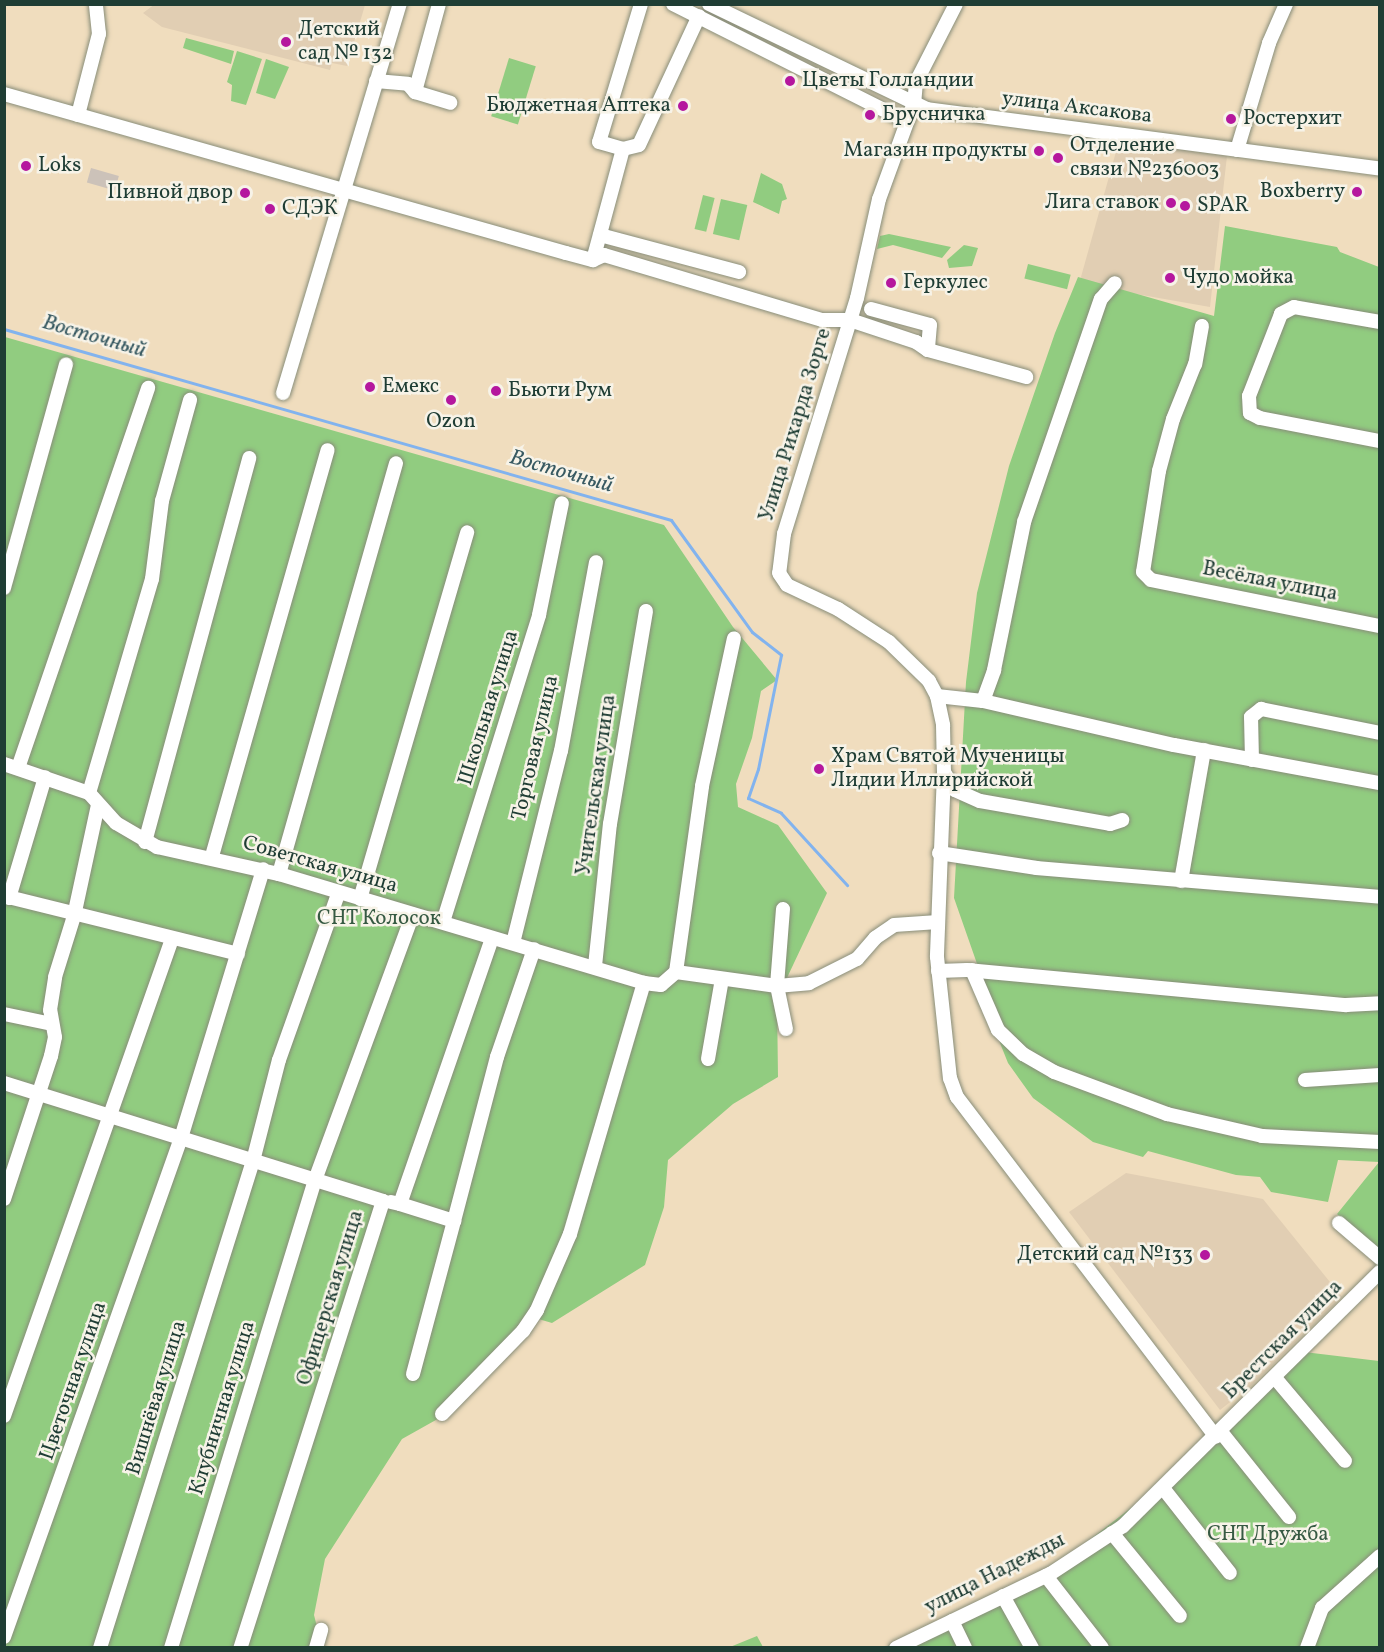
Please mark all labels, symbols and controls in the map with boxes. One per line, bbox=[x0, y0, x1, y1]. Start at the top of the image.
place label: Детский сад № 132 bbox=[298, 17, 393, 67]
marker: Детский сад № 132 bbox=[279, 35, 293, 49]
place label: Цветы Голландии bbox=[802, 68, 974, 94]
marker: Цветы Голландии bbox=[783, 74, 797, 88]
street label: улица Аксакова bbox=[1000, 86, 1154, 130]
place label: Бюджетная Аптека bbox=[486, 93, 671, 119]
marker: Бюджетная Аптека bbox=[676, 99, 690, 113]
place label: Брусничка bbox=[882, 102, 986, 128]
place label: Ростерхит bbox=[1243, 106, 1342, 132]
marker: Брусничка bbox=[863, 108, 877, 122]
marker: Ростерхит bbox=[1224, 112, 1238, 126]
place label: Отделение связи №236003 bbox=[1070, 133, 1219, 183]
place label: Магазин продукты bbox=[843, 138, 1027, 164]
marker: Магазин продукты bbox=[1032, 144, 1046, 158]
marker: Отделение связи №236003 bbox=[1051, 151, 1065, 165]
place label: Loks bbox=[38, 153, 81, 179]
marker: Loks bbox=[19, 159, 33, 173]
place label: Boxberry bbox=[1260, 179, 1345, 205]
place label: Пивной двор bbox=[107, 180, 233, 206]
marker: Boxberry bbox=[1350, 185, 1364, 199]
marker: Пивной двор bbox=[238, 186, 252, 200]
place label: Лига ставок bbox=[1045, 190, 1159, 216]
place label: SPAR bbox=[1197, 193, 1249, 219]
place label: СДЭК bbox=[282, 196, 338, 222]
marker: Лига ставок bbox=[1164, 196, 1178, 210]
marker: SPAR bbox=[1178, 199, 1192, 213]
marker: СДЭК bbox=[263, 202, 277, 216]
place label: Чудо мойка bbox=[1182, 265, 1294, 291]
place label: Геркулес bbox=[903, 270, 988, 296]
marker: Чудо мойка bbox=[1163, 271, 1177, 285]
marker: Геркулес bbox=[884, 276, 898, 290]
water label: Восточный bbox=[39, 310, 149, 364]
street label: Улица Рихарда Зорге bbox=[755, 325, 837, 525]
place label: Емекс bbox=[382, 374, 439, 400]
place label: Бьюти Рум bbox=[508, 378, 612, 404]
marker: Емекс bbox=[363, 380, 377, 394]
marker: Бьюти Рум bbox=[489, 384, 503, 398]
marker: Ozon bbox=[444, 393, 458, 407]
place label: Ozon bbox=[426, 409, 476, 435]
water label: Восточный bbox=[506, 445, 616, 499]
street label: Весёлая улица bbox=[1200, 556, 1340, 608]
street label: Школьная улица bbox=[453, 627, 525, 789]
street label: Торговая улица bbox=[507, 673, 565, 823]
street label: Учительская улица bbox=[572, 693, 622, 877]
place label: Храм Святой Мученицы Лидии Иллирийской bbox=[831, 744, 1065, 794]
marker: Храм Святой Мученицы Лидии Иллирийской bbox=[812, 762, 826, 776]
street label: Советская улица bbox=[239, 831, 401, 899]
park label: СНТ Колосок bbox=[317, 906, 441, 932]
street label: Офицерская улица bbox=[292, 1207, 370, 1389]
place label: Детский сад №133 bbox=[1017, 1242, 1193, 1268]
marker: Детский сад №133 bbox=[1198, 1248, 1212, 1262]
street label: Брестская улица bbox=[1218, 1275, 1348, 1405]
street label: Цветочная улица bbox=[35, 1298, 113, 1464]
street label: Вишнёвая улица bbox=[121, 1317, 193, 1479]
street label: Клубничная улица bbox=[184, 1317, 262, 1499]
park label: СНТ Дружба bbox=[1207, 1522, 1329, 1548]
street label: улица Надежды bbox=[921, 1528, 1069, 1620]

